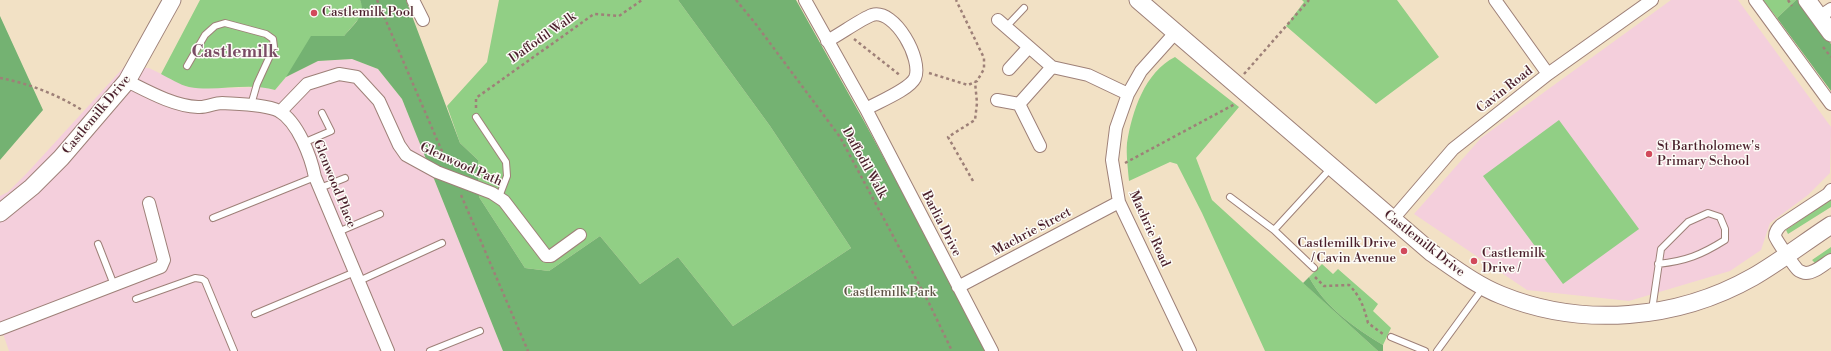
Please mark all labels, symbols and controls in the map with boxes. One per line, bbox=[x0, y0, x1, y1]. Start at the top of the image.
place label: Castlemilk Pool bbox=[322, 5, 414, 21]
marker: Castlemilk Pool bbox=[309, 8, 319, 18]
street label: Daffodil Walk bbox=[506, 9, 580, 67]
district label: Castlemilk bbox=[192, 43, 278, 63]
street label: Cavin Road bbox=[1474, 63, 1536, 117]
street label: Castlemilk Drive bbox=[59, 72, 135, 158]
street label: Daffodil Walk bbox=[838, 125, 890, 201]
street label: Glenwood Place bbox=[309, 138, 359, 230]
place label: St Bartholomew's Primary School bbox=[1657, 139, 1760, 170]
street label: Glenwood Path bbox=[417, 140, 505, 190]
marker: St Bartholomew's Primary School bbox=[1644, 149, 1654, 159]
street label: Machrie Road bbox=[1125, 188, 1173, 270]
street label: Barlia Drive bbox=[918, 189, 964, 259]
street label: Machrie Street bbox=[990, 205, 1074, 259]
street label: Castlemilk Drive bbox=[1380, 208, 1468, 280]
place label: Castlemilk Drive / Cavin Avenue bbox=[1297, 236, 1396, 267]
marker: Castlemilk Drive / Cavin Avenue bbox=[1399, 246, 1409, 256]
place label: Castlemilk Drive / bbox=[1482, 246, 1545, 277]
marker: Castlemilk Drive / bbox=[1469, 256, 1479, 266]
park label: Castlemilk Park bbox=[844, 285, 936, 301]

